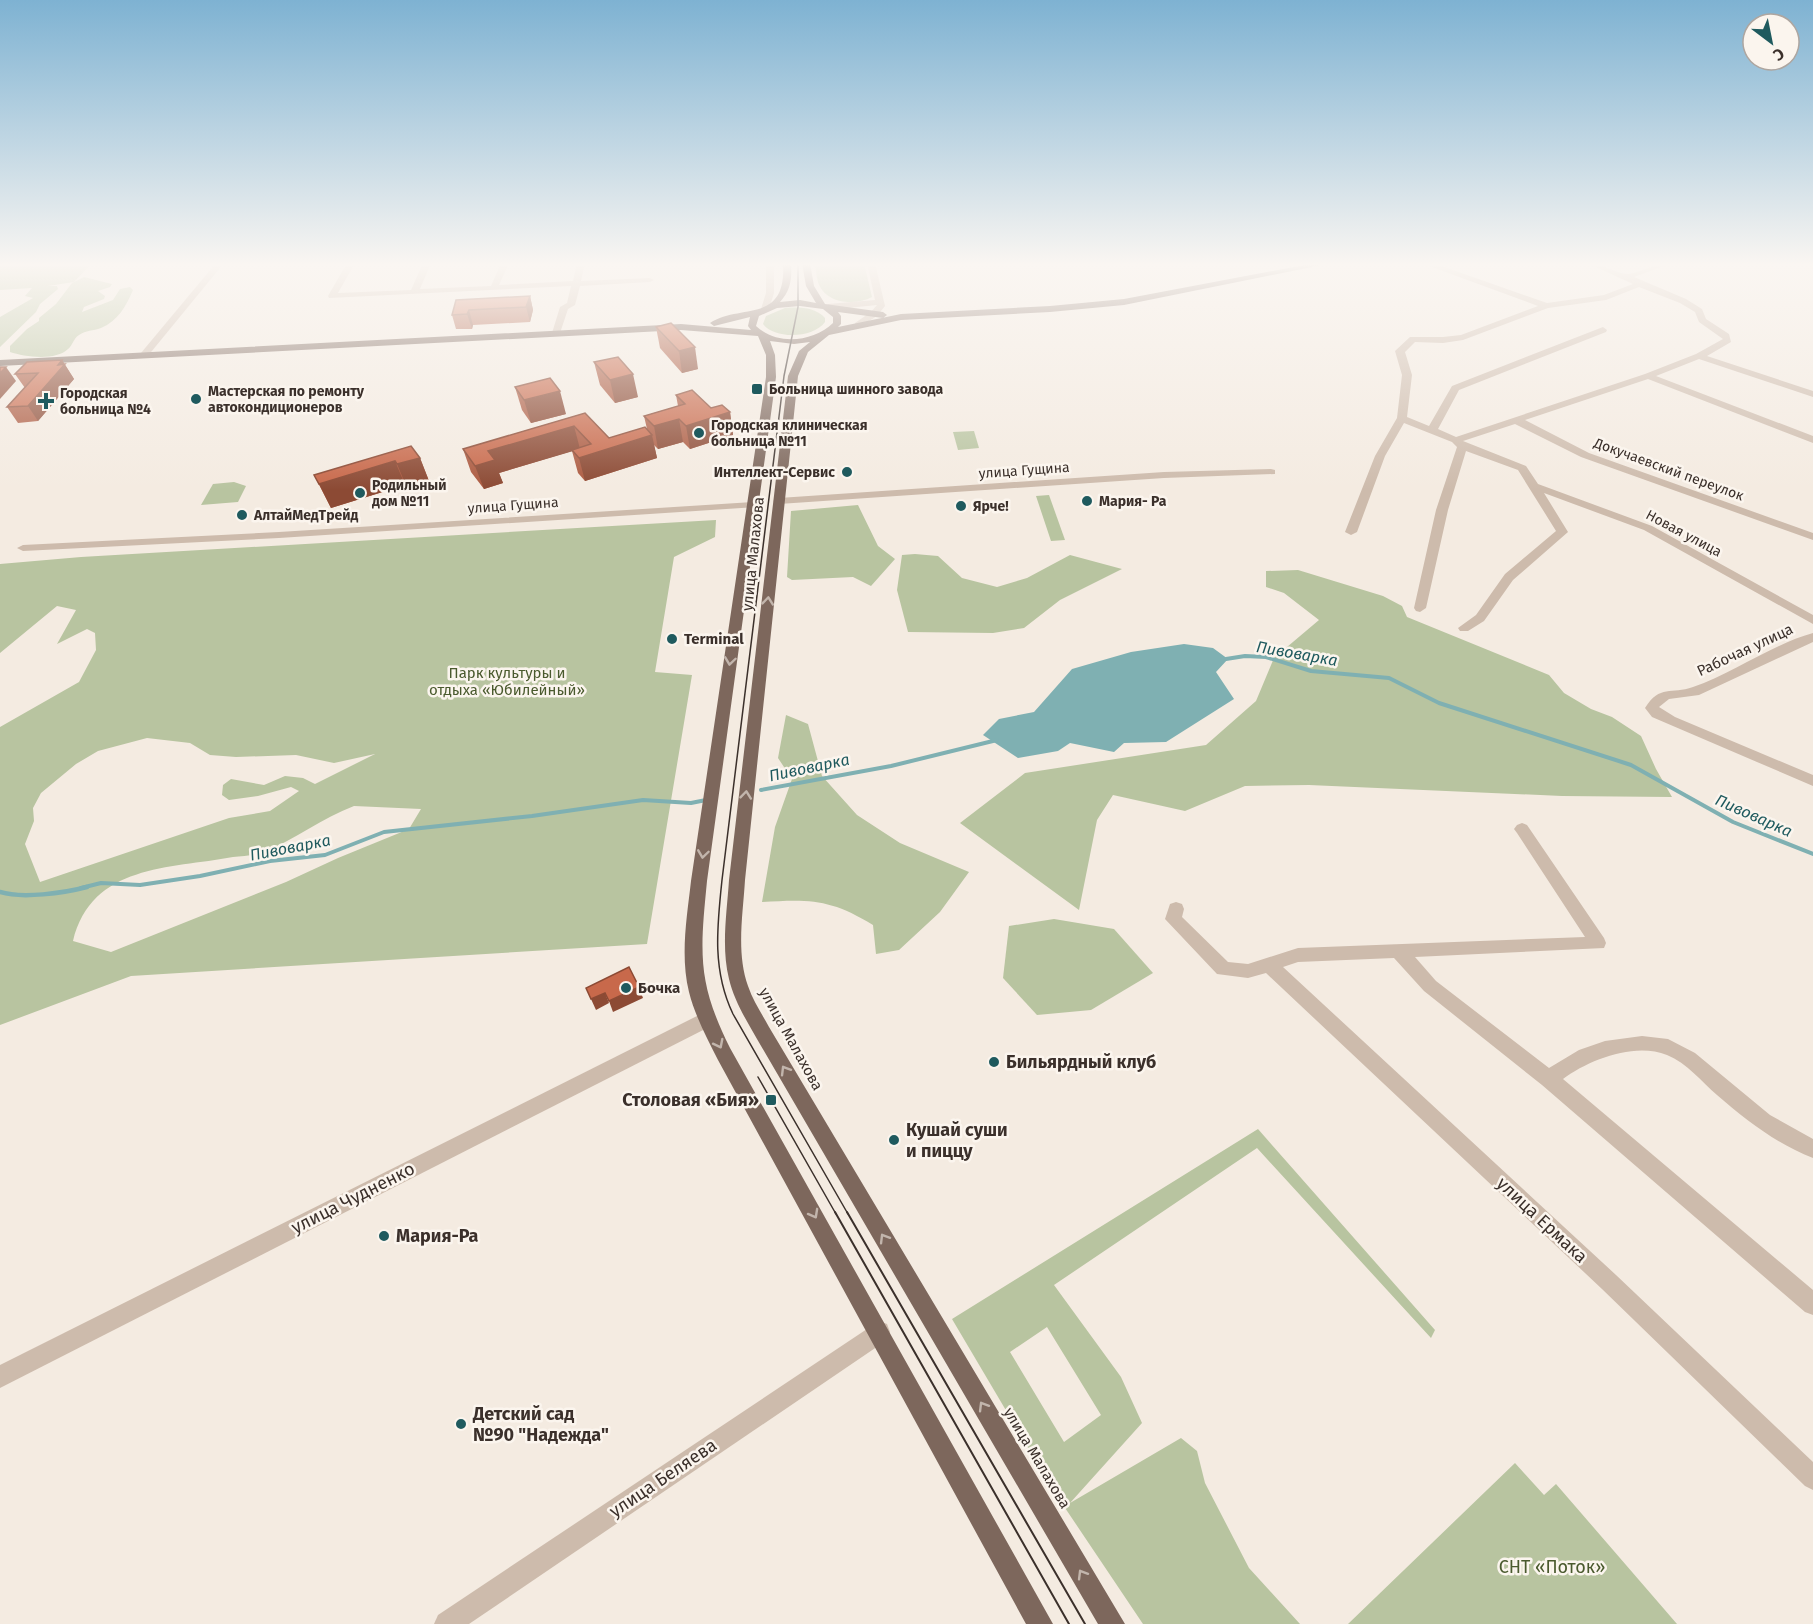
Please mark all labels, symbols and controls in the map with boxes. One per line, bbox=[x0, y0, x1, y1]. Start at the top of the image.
north arrow bbox=[1741, 12, 1801, 72]
text: С bbox=[1769, 44, 1788, 65]
place label: Больница шинного завода bbox=[769, 381, 943, 398]
marker: Больница шинного завода bbox=[750, 382, 764, 396]
place label: Мастерская по ремонту автокондиционеров bbox=[208, 383, 365, 416]
place label: Городская больница №4 bbox=[60, 385, 151, 418]
marker: Городская больница №4 bbox=[37, 392, 55, 410]
marker: Мастерская по ремонту автокондиционеров bbox=[189, 392, 203, 406]
place label: Городская клиническая больница №11 bbox=[711, 417, 867, 450]
marker: Городская клиническая больница №11 bbox=[692, 426, 706, 440]
street label: Докучаевский переулок bbox=[1591, 434, 1747, 505]
street label: улица Гущина bbox=[978, 459, 1070, 482]
place label: Интеллект-Сервис bbox=[714, 464, 835, 481]
marker: Интеллект-Сервис bbox=[840, 465, 854, 479]
place label: Родильный дом №11 bbox=[372, 477, 446, 510]
marker: Родильный дом №11 bbox=[353, 486, 367, 500]
place label: Мария- Ра bbox=[1099, 493, 1167, 510]
street label: улица Гущина bbox=[467, 494, 559, 517]
marker: Мария- Ра bbox=[1080, 494, 1094, 508]
street label: улица Малахова bbox=[738, 496, 768, 612]
place label: Ярче! bbox=[973, 498, 1009, 515]
marker: Ярче! bbox=[954, 499, 968, 513]
street label: Новая улица bbox=[1643, 506, 1725, 561]
place label: АлтайМедТрейд bbox=[253, 507, 359, 524]
marker: АлтайМедТрейд bbox=[235, 508, 249, 522]
one-way arrow bbox=[761, 596, 774, 606]
street label: Рабочая улица bbox=[1694, 620, 1796, 680]
place label: Terminal bbox=[684, 630, 744, 648]
marker: Terminal bbox=[665, 632, 679, 646]
water label: Пивоварка bbox=[1255, 637, 1339, 670]
one-way arrow bbox=[725, 656, 737, 666]
park label: Парк культуры и отдыха «Юбилейный» bbox=[429, 664, 585, 699]
water label: Пивоварка bbox=[767, 750, 851, 785]
one-way arrow bbox=[739, 790, 752, 799]
water label: Пивоварка bbox=[1712, 790, 1795, 841]
water label: Пивоварка bbox=[248, 830, 332, 865]
one-way arrow bbox=[697, 849, 709, 859]
place label: Бочка bbox=[638, 979, 680, 997]
marker: Бочка bbox=[619, 981, 633, 995]
street label: улица Малахова bbox=[755, 984, 827, 1094]
one-way arrow bbox=[712, 1037, 723, 1048]
place label: Бильярдный клуб bbox=[1006, 1051, 1156, 1073]
marker: Бильярдный клуб bbox=[987, 1055, 1001, 1069]
one-way arrow bbox=[780, 1066, 792, 1076]
place label: Столовая «Бия» bbox=[622, 1089, 759, 1111]
marker: Столовая «Бия» bbox=[764, 1093, 778, 1107]
place label: Кушай суши и пиццу bbox=[906, 1119, 1008, 1162]
marker: Кушай суши и пиццу bbox=[887, 1133, 901, 1147]
street label: улица Чудненко bbox=[288, 1157, 418, 1239]
street label: улица Ермака bbox=[1492, 1172, 1592, 1268]
one-way arrow bbox=[806, 1208, 818, 1218]
place label: Мария-Ра bbox=[396, 1225, 479, 1247]
marker: Мария-Ра bbox=[377, 1229, 391, 1243]
one-way arrow bbox=[880, 1234, 891, 1244]
one-way arrow bbox=[979, 1402, 990, 1412]
place label: Детский сад №90 "Надежда" bbox=[472, 1403, 609, 1446]
street label: улица Малахова bbox=[1000, 1404, 1074, 1512]
marker: Детский сад №90 "Надежда" bbox=[454, 1417, 468, 1431]
street label: улица Беляева bbox=[605, 1434, 721, 1522]
park label: СНТ «Поток» bbox=[1499, 1556, 1605, 1578]
one-way arrow bbox=[1078, 1570, 1090, 1580]

